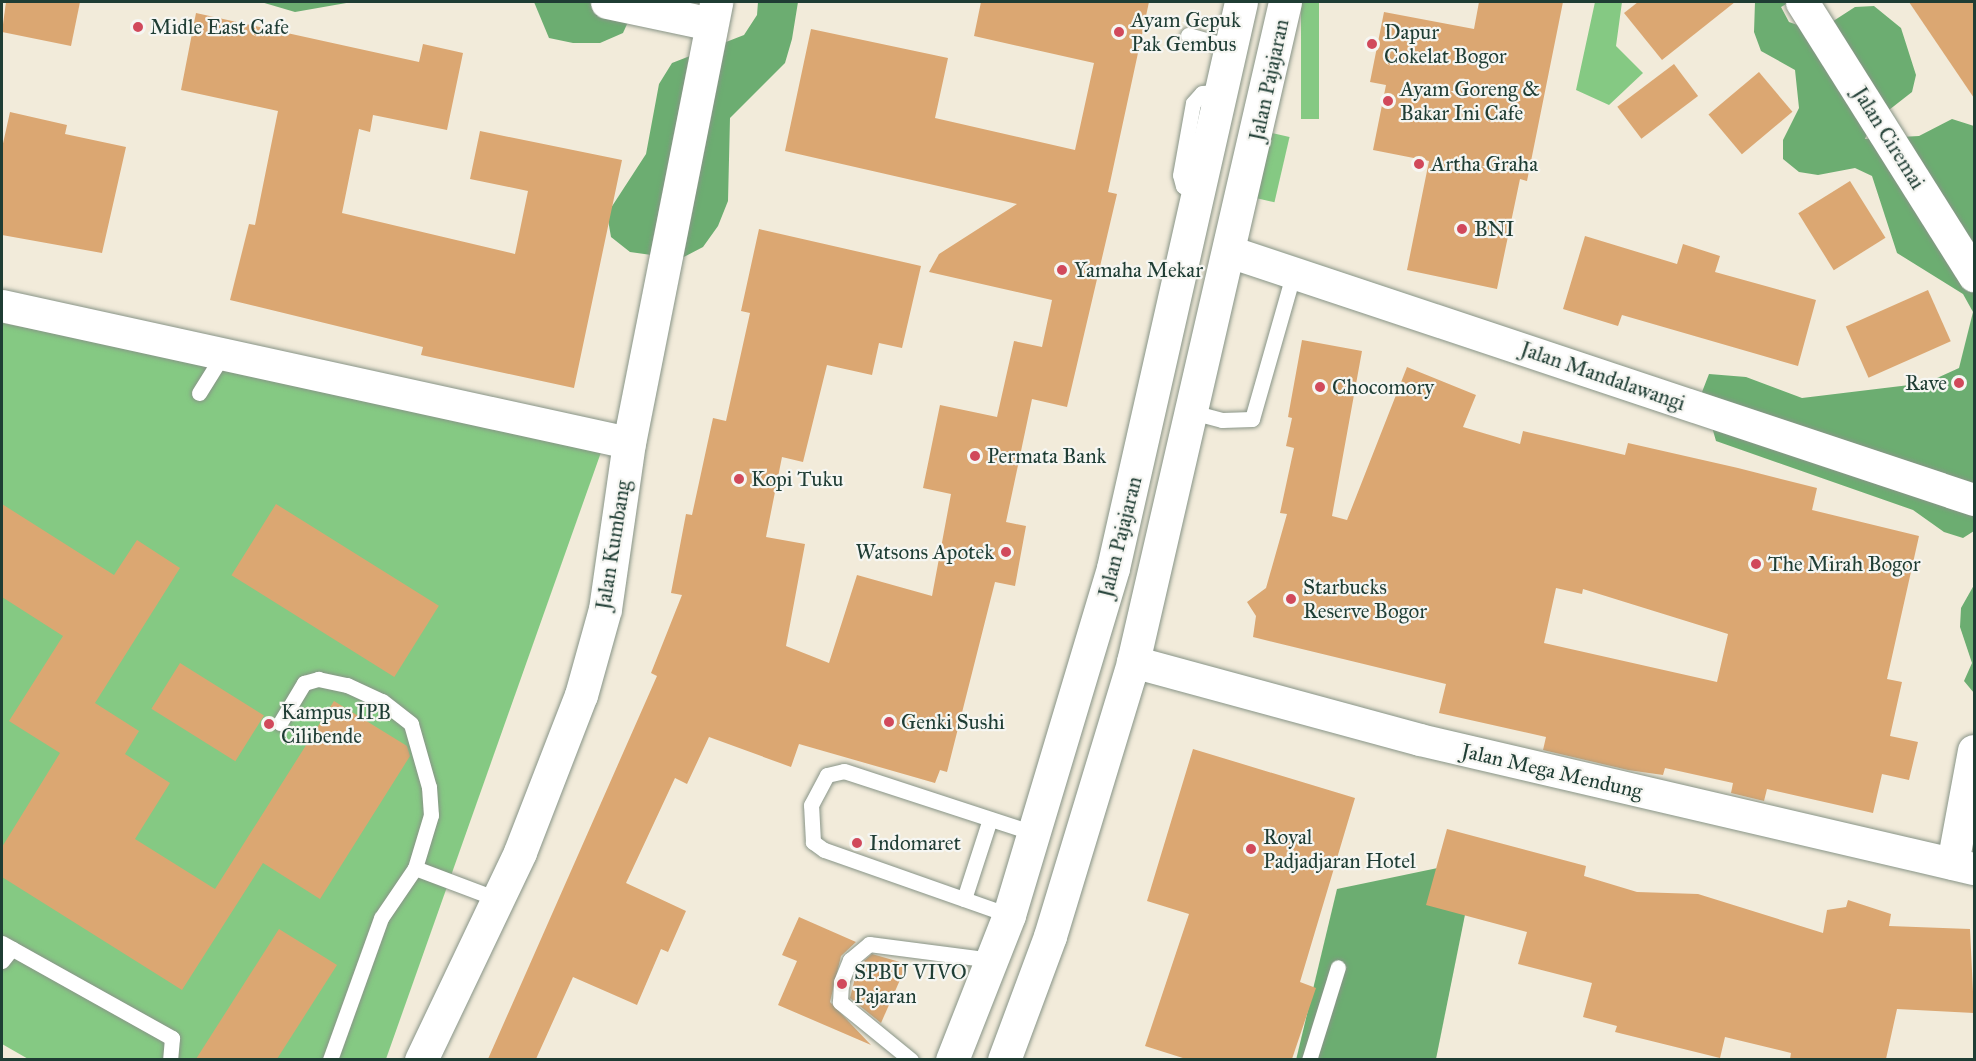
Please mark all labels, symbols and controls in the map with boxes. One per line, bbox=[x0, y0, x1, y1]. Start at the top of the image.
place label: Ayam Gepuk Pak Gembus bbox=[1131, 7, 1241, 57]
place label: Midle East Cafe bbox=[150, 14, 289, 40]
street label: Jalan Pajajaran bbox=[1244, 17, 1294, 143]
place label: Dapur Cokelat Bogor bbox=[1384, 19, 1507, 69]
marker: Midle East Cafe bbox=[131, 20, 145, 34]
marker: Ayam Gepuk Pak Gembus bbox=[1112, 25, 1126, 39]
marker: Dapur Cokelat Bogor bbox=[1365, 37, 1379, 51]
place label: Ayam Goreng & Bakar Ini Cafe bbox=[1400, 76, 1540, 126]
street label: Jalan Ciremai bbox=[1848, 82, 1930, 194]
marker: Ayam Goreng & Bakar Ini Cafe bbox=[1381, 94, 1395, 108]
place label: Artha Graha bbox=[1431, 151, 1538, 177]
marker: Artha Graha bbox=[1412, 157, 1426, 171]
place label: BNI bbox=[1474, 216, 1515, 242]
marker: BNI bbox=[1455, 222, 1469, 236]
place label: Yamaha Mekar bbox=[1074, 257, 1203, 283]
marker: Yamaha Mekar bbox=[1055, 263, 1069, 277]
street label: Jalan Mandalawangi bbox=[1517, 336, 1689, 416]
place label: Rave bbox=[1905, 370, 1947, 396]
place label: Chocomory bbox=[1332, 374, 1434, 400]
marker: Rave bbox=[1952, 376, 1966, 390]
marker: Chocomory bbox=[1313, 380, 1327, 394]
place label: Permata Bank bbox=[987, 443, 1106, 469]
marker: Permata Bank bbox=[968, 449, 982, 463]
place label: Kopi Tuku bbox=[751, 466, 843, 492]
marker: Kopi Tuku bbox=[732, 472, 746, 486]
street label: Jalan Pajajaran bbox=[1093, 474, 1147, 600]
street label: Jalan Kumbang bbox=[590, 478, 636, 612]
place label: Watsons Apotek bbox=[856, 539, 994, 565]
marker: Watsons Apotek bbox=[999, 545, 1013, 559]
place label: The Mirah Bogor bbox=[1768, 551, 1921, 577]
marker: The Mirah Bogor bbox=[1749, 557, 1763, 571]
place label: Starbucks Reserve Bogor bbox=[1303, 574, 1427, 624]
marker: Starbucks Reserve Bogor bbox=[1284, 592, 1298, 606]
place label: Kampus IPB Cilibende bbox=[281, 699, 391, 749]
place label: Genki Sushi bbox=[901, 709, 1005, 735]
marker: Genki Sushi bbox=[882, 715, 896, 729]
marker: Kampus IPB Cilibende bbox=[262, 717, 276, 731]
street label: Jalan Mega Mendung bbox=[1459, 738, 1645, 804]
place label: Royal Padjadjaran Hotel bbox=[1263, 824, 1416, 874]
place label: Indomaret bbox=[869, 830, 961, 856]
marker: Indomaret bbox=[850, 836, 864, 850]
marker: Royal Padjadjaran Hotel bbox=[1244, 842, 1258, 856]
place label: SPBU VIVO Pajaran bbox=[854, 959, 967, 1009]
marker: SPBU VIVO Pajaran bbox=[835, 977, 849, 991]

